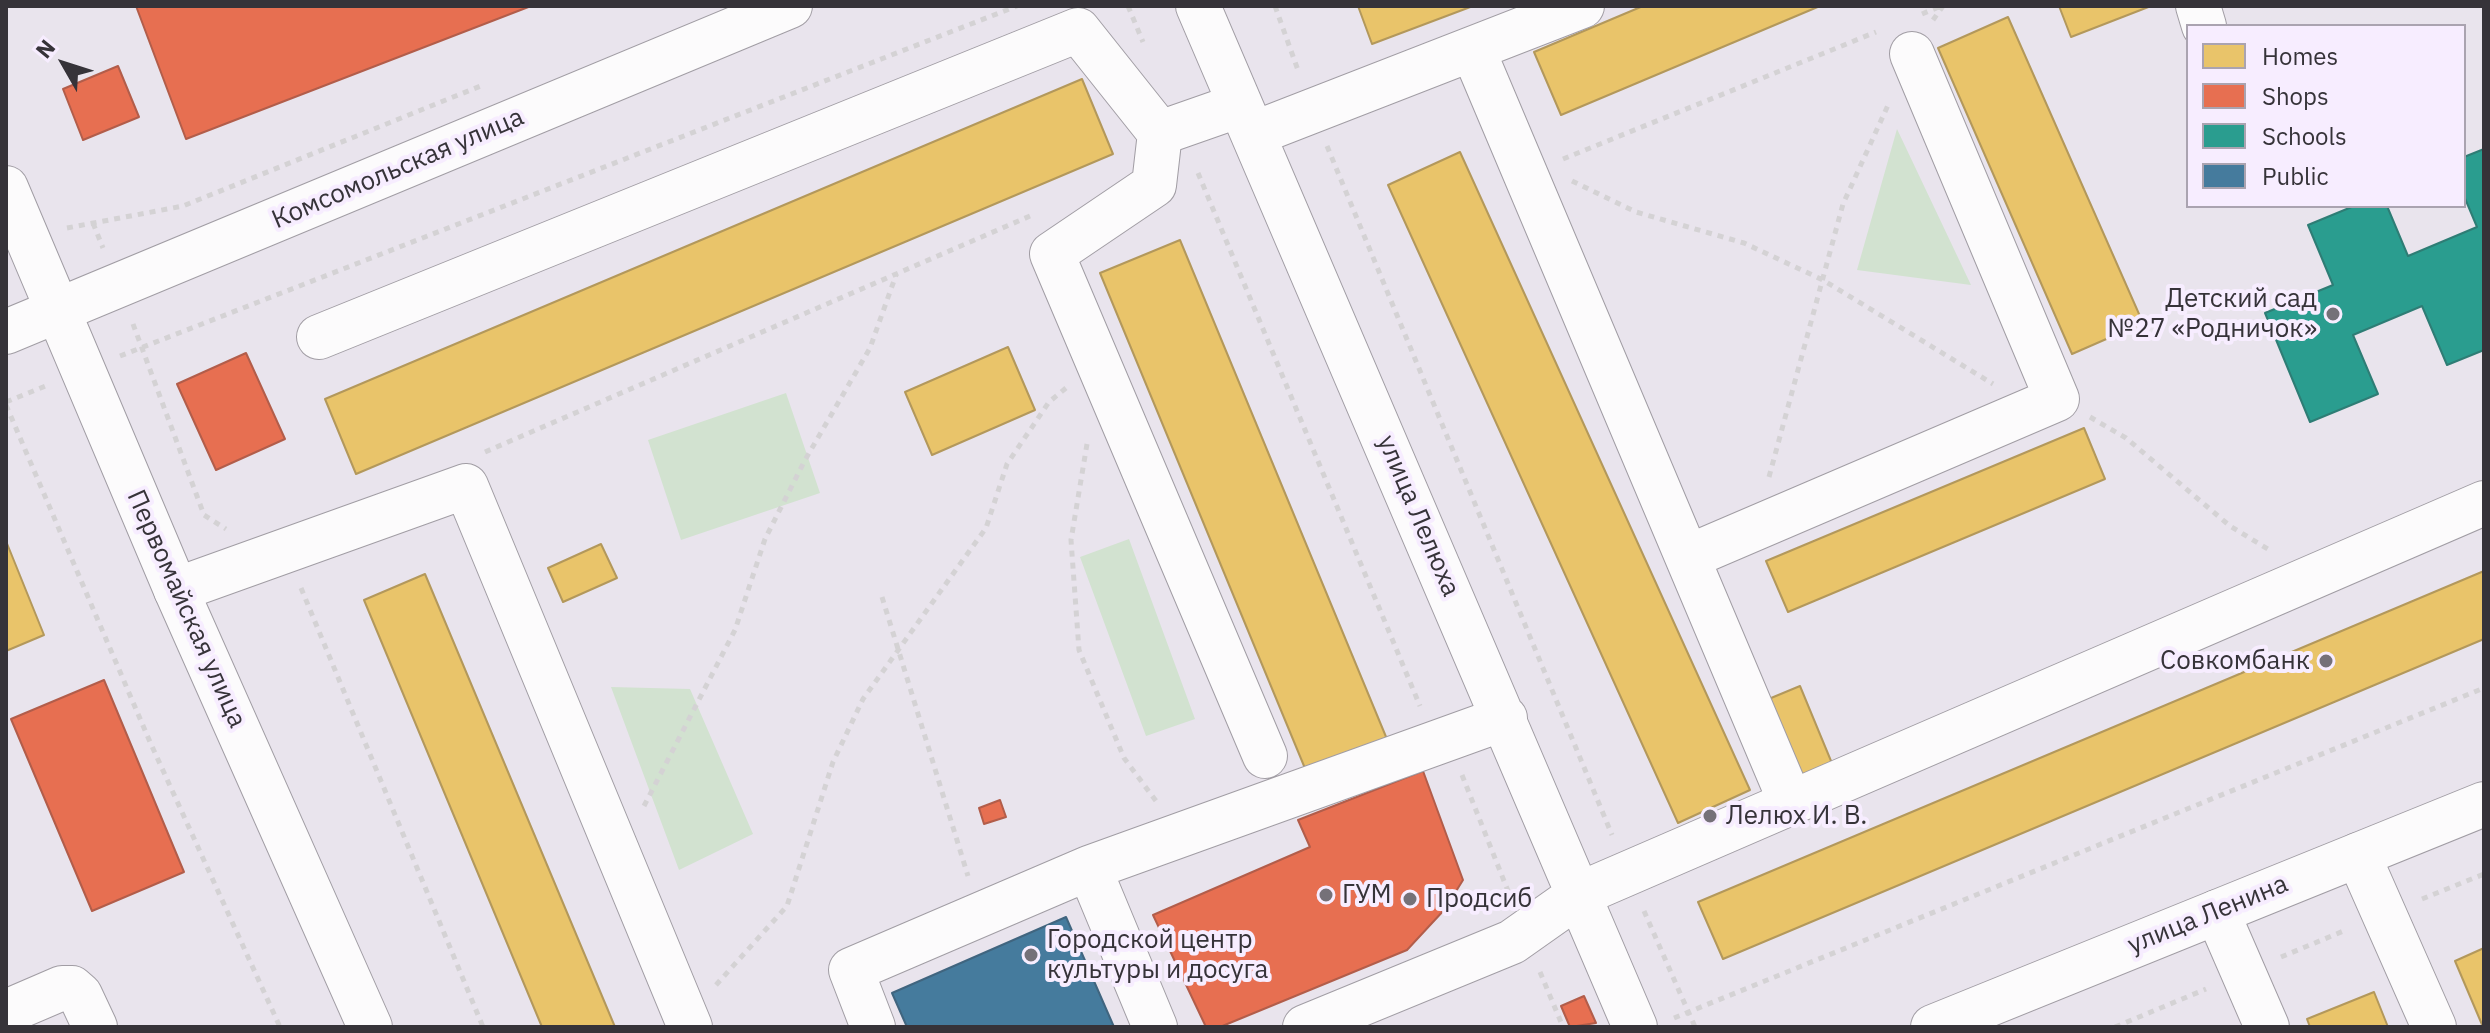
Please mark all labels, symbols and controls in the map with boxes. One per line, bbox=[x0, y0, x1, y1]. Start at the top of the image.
north arrow bbox=[24, 24, 104, 104]
legend bbox=[2186, 24, 2466, 208]
text: N bbox=[29, 33, 61, 64]
text: Homes bbox=[2262, 40, 2338, 72]
text: Shops bbox=[2262, 80, 2329, 112]
street label: Комсомольская улица bbox=[267, 102, 529, 236]
text: Schools bbox=[2262, 120, 2347, 152]
text: Public bbox=[2262, 160, 2329, 192]
place label: Детский сад №27 «Родничок» bbox=[2108, 283, 2317, 344]
marker: Детский сад №27 «Родничок» bbox=[2324, 305, 2342, 323]
street label: улица Лелюха bbox=[1370, 431, 1466, 601]
street label: Первомайская улица bbox=[120, 485, 252, 733]
place label: Совкомбанк bbox=[2160, 645, 2310, 677]
marker: Совкомбанк bbox=[2317, 652, 2335, 670]
place label: Лелюх И. В. bbox=[1726, 800, 1867, 832]
marker: Лелюх И. В. bbox=[1701, 807, 1719, 825]
street label: улица Ленина bbox=[2123, 869, 2293, 961]
place label: ГУМ bbox=[1342, 879, 1392, 911]
place label: Продсиб bbox=[1426, 883, 1532, 915]
marker: ГУМ bbox=[1317, 886, 1335, 904]
marker: Продсиб bbox=[1401, 890, 1419, 908]
place label: Городской центр культуры и досуга bbox=[1047, 924, 1268, 986]
marker: Городской центр культуры и досуга bbox=[1022, 946, 1040, 964]

